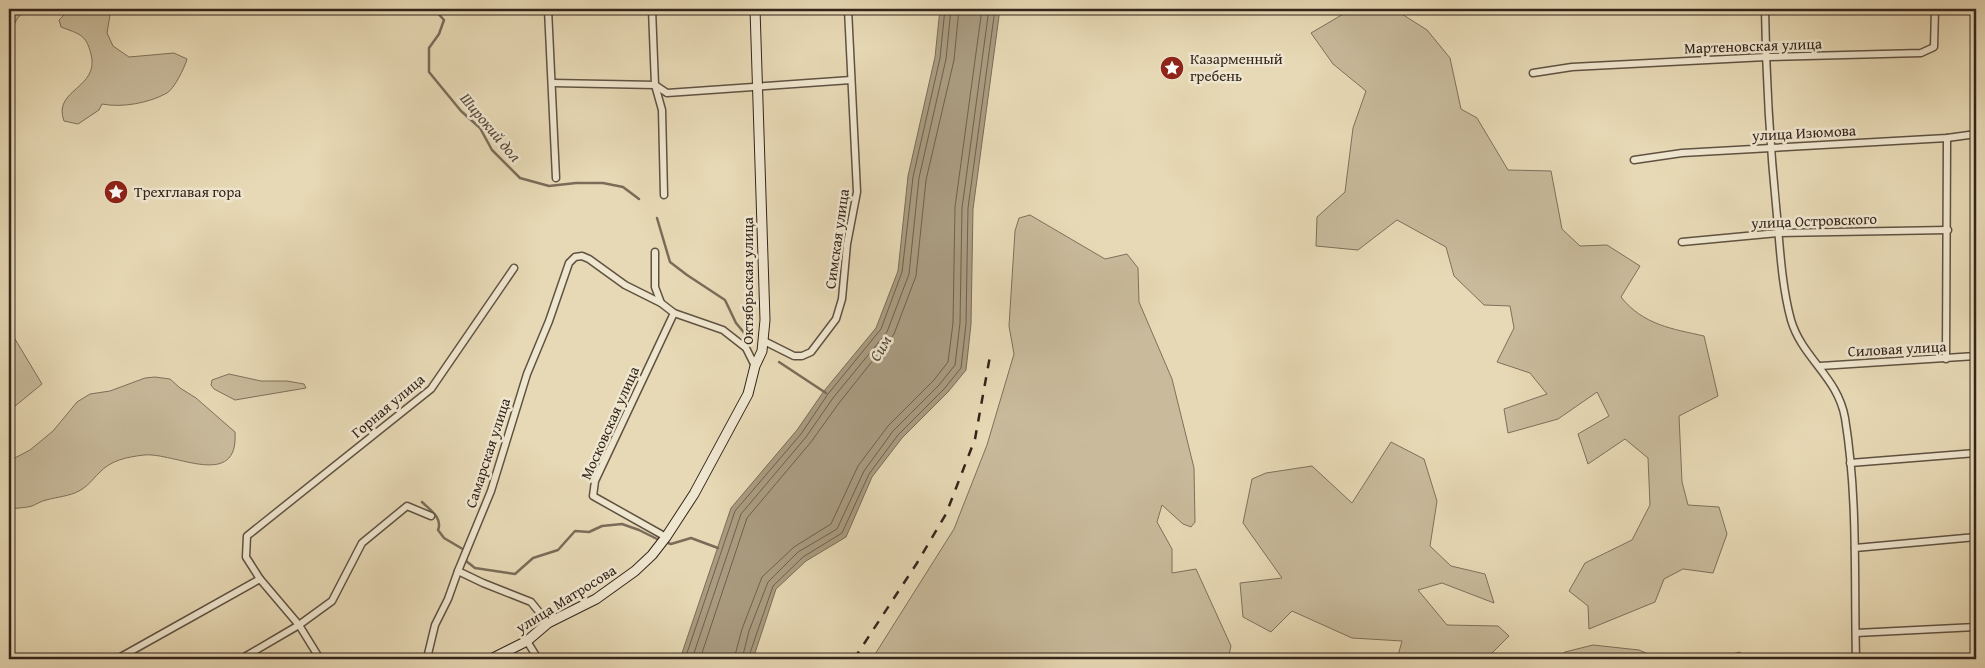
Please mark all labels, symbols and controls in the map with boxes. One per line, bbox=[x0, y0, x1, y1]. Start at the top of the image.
street label: Мартеновская улица bbox=[1684, 33, 1823, 58]
place label: Казарменный гребень bbox=[1190, 48, 1283, 86]
place icon: Казарменный гребень bbox=[1159, 55, 1185, 81]
water label: Широкий дол bbox=[455, 87, 528, 168]
street label: улица Изюмова bbox=[1750, 119, 1857, 146]
place icon: Трехглавая гора bbox=[103, 179, 129, 205]
place label: Трехглавая гора bbox=[134, 181, 242, 202]
street label: Симская улица bbox=[819, 187, 854, 290]
street label: улица Островского bbox=[1750, 208, 1878, 233]
street label: Октябрьская улица bbox=[737, 216, 758, 345]
water label: Сим bbox=[863, 330, 897, 366]
street label: Силовая улица bbox=[1847, 335, 1948, 362]
street label: Московская улица bbox=[575, 362, 644, 483]
street label: Горная улица bbox=[346, 368, 430, 443]
street label: Самарская улица bbox=[460, 394, 515, 510]
street label: улица Матросова bbox=[511, 559, 621, 638]

